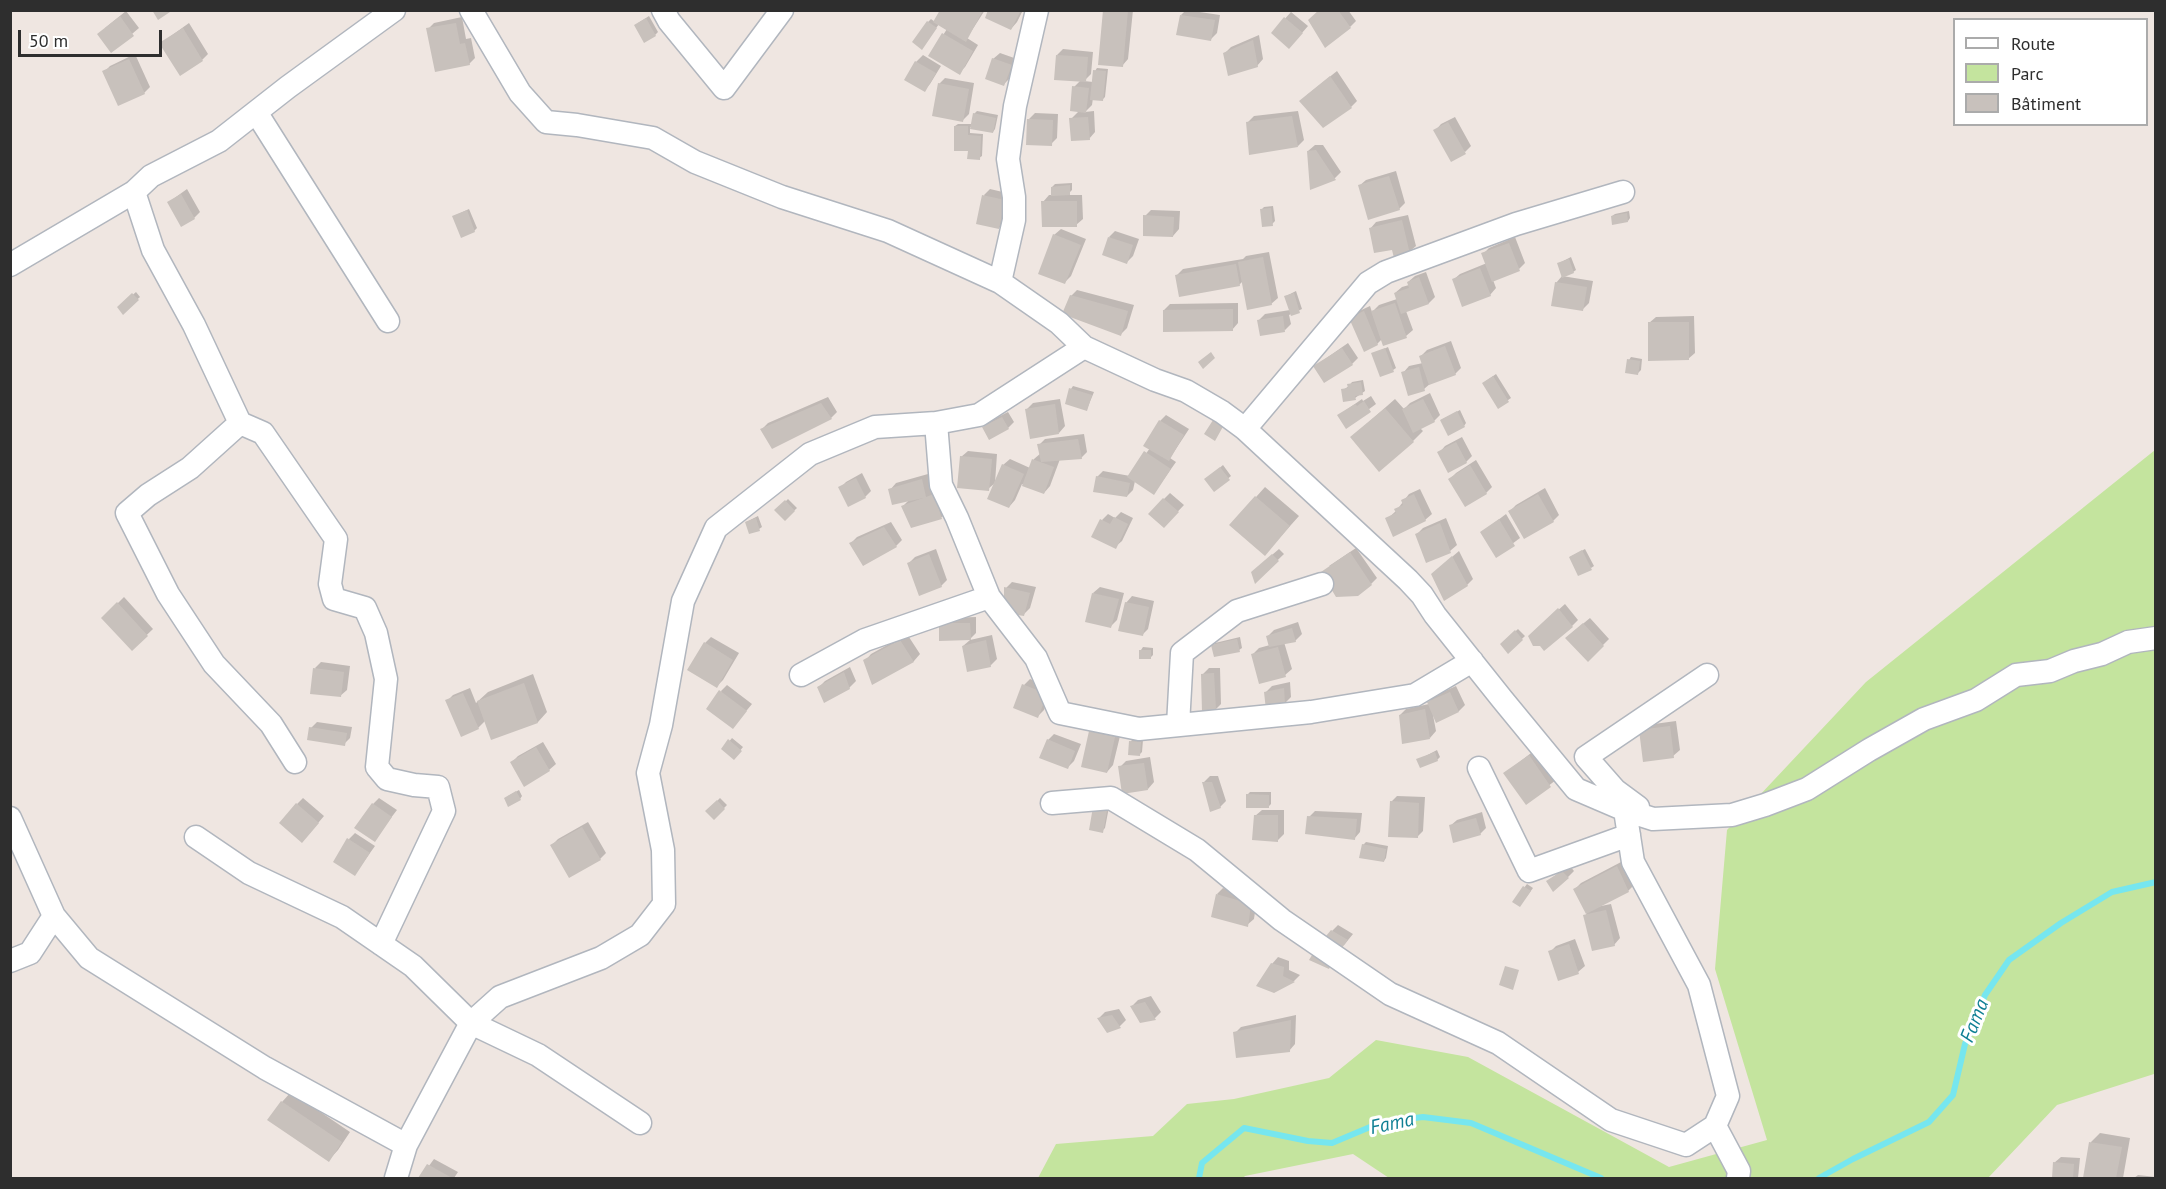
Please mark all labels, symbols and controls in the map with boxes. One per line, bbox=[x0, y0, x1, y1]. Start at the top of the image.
scale bar bbox=[21, 18, 165, 56]
legend bbox=[1953, 18, 2148, 126]
text: 50 m bbox=[29, 29, 68, 52]
text: Route bbox=[2011, 32, 2055, 55]
text: Parc bbox=[2011, 62, 2044, 85]
text: Bâtiment bbox=[2011, 92, 2081, 115]
water label: Fama bbox=[1956, 996, 1994, 1046]
water label: Fama bbox=[1368, 1108, 1416, 1140]

